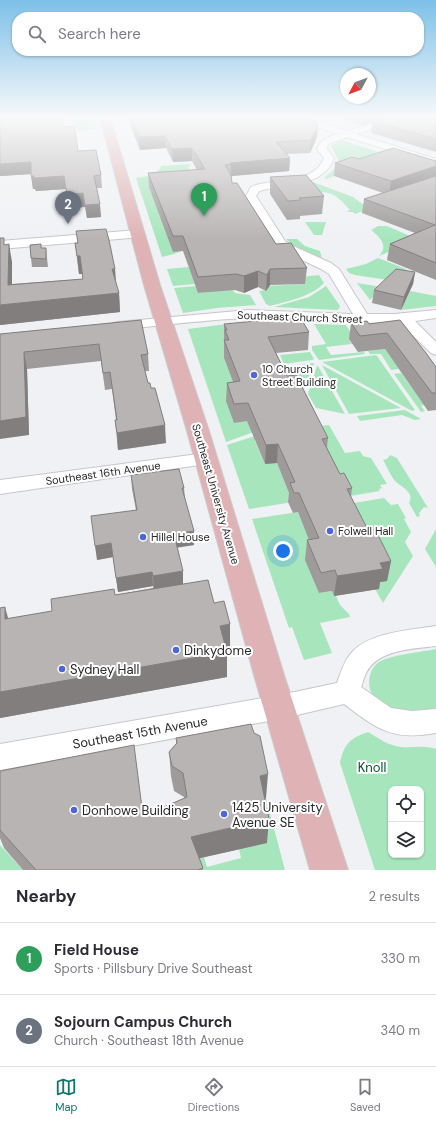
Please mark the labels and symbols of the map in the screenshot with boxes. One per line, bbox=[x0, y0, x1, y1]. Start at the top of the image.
north arrow bbox=[340, 68, 376, 104]
pin: 1 bbox=[191, 183, 217, 216]
pin: 2 bbox=[55, 191, 81, 224]
street label: Southeast Church Street bbox=[237, 308, 363, 326]
place label: 10 Church Street Building bbox=[262, 362, 336, 389]
marker: 10 Church Street Building bbox=[249, 370, 259, 380]
street label: Southeast University Avenue bbox=[189, 422, 243, 566]
street label: Southeast 16th Avenue bbox=[45, 458, 161, 488]
place label: Folwell Hall bbox=[338, 524, 393, 538]
marker: Folwell Hall bbox=[325, 526, 335, 536]
place label: Hillel House bbox=[151, 530, 210, 544]
marker: Hillel House bbox=[138, 532, 148, 542]
your location bbox=[273, 541, 293, 561]
place label: Dinkydome bbox=[184, 642, 252, 659]
marker: Dinkydome bbox=[171, 645, 181, 655]
place label: Sydney Hall bbox=[70, 661, 139, 678]
marker: Sydney Hall bbox=[57, 664, 67, 674]
street label: Southeast 15th Avenue bbox=[71, 712, 209, 753]
park label: Knoll bbox=[358, 759, 386, 776]
place label: 1425 University Avenue SE bbox=[232, 799, 323, 831]
place label: Donhowe Building bbox=[82, 802, 189, 819]
marker: Donhowe Building bbox=[69, 805, 79, 815]
marker: 1425 University Avenue SE bbox=[219, 809, 229, 819]

